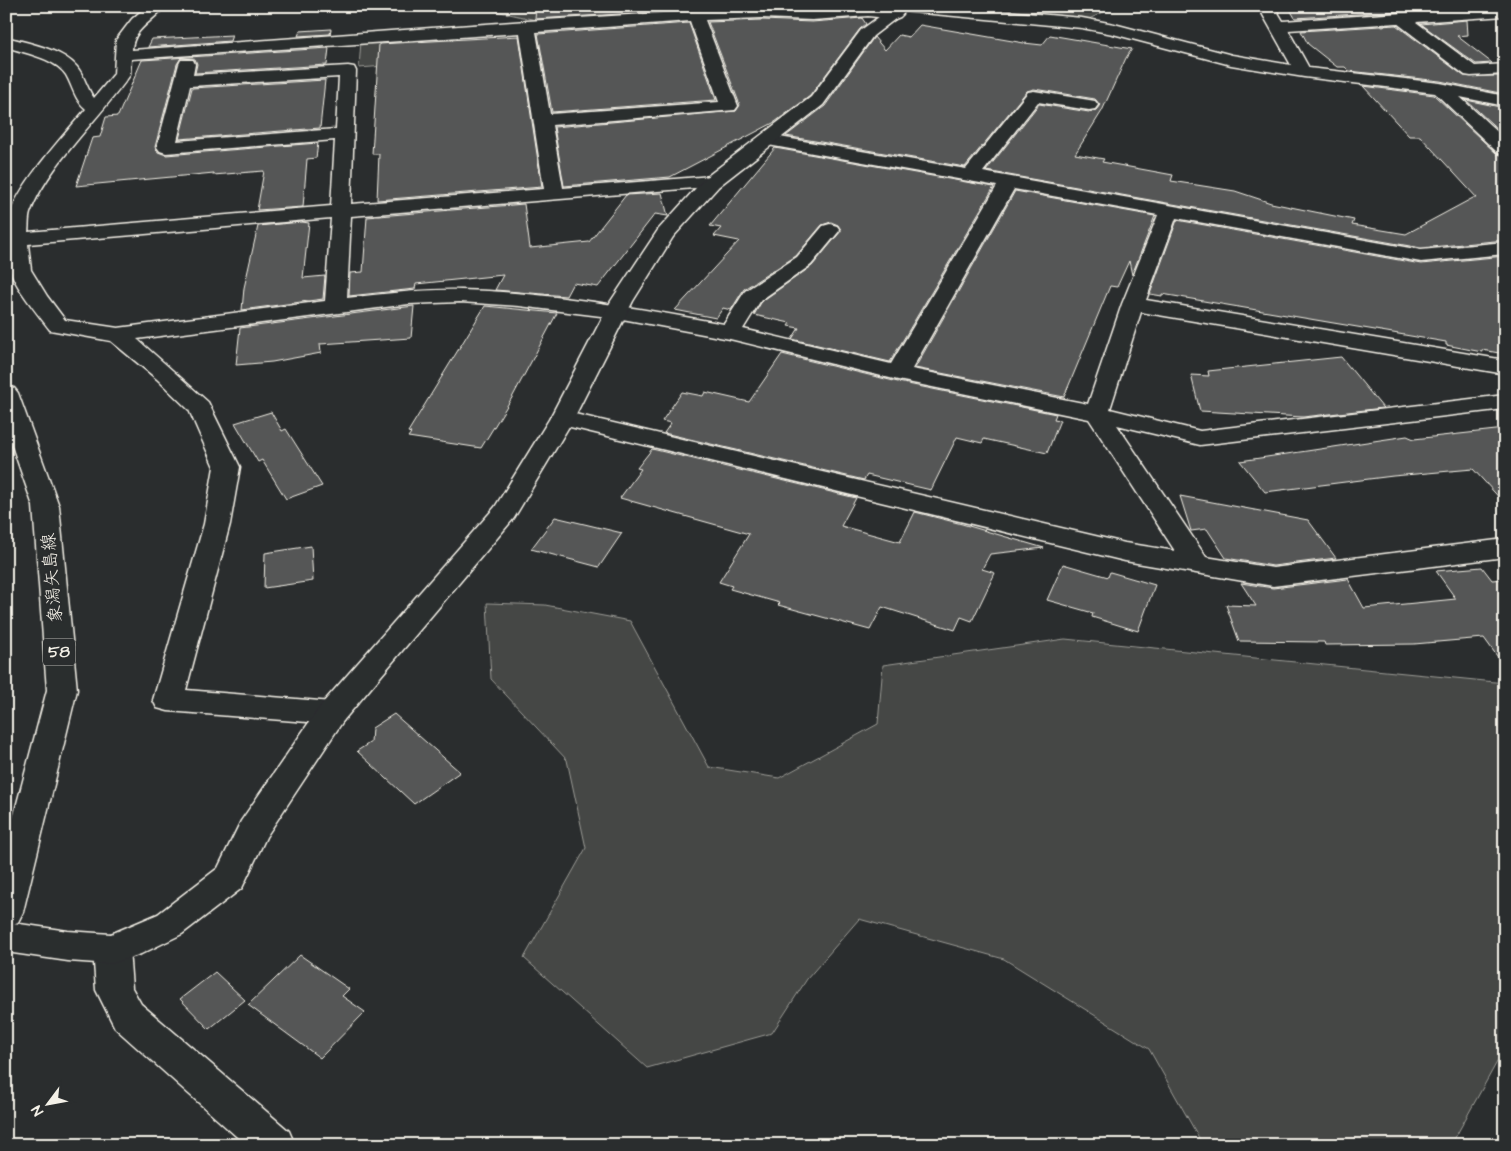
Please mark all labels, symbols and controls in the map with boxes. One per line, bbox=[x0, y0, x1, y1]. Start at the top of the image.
street label: 象潟矢島線 bbox=[36, 532, 68, 624]
road number: 58 bbox=[43, 638, 75, 666]
north arrow bbox=[22, 1078, 72, 1128]
text: N bbox=[27, 1101, 49, 1119]

